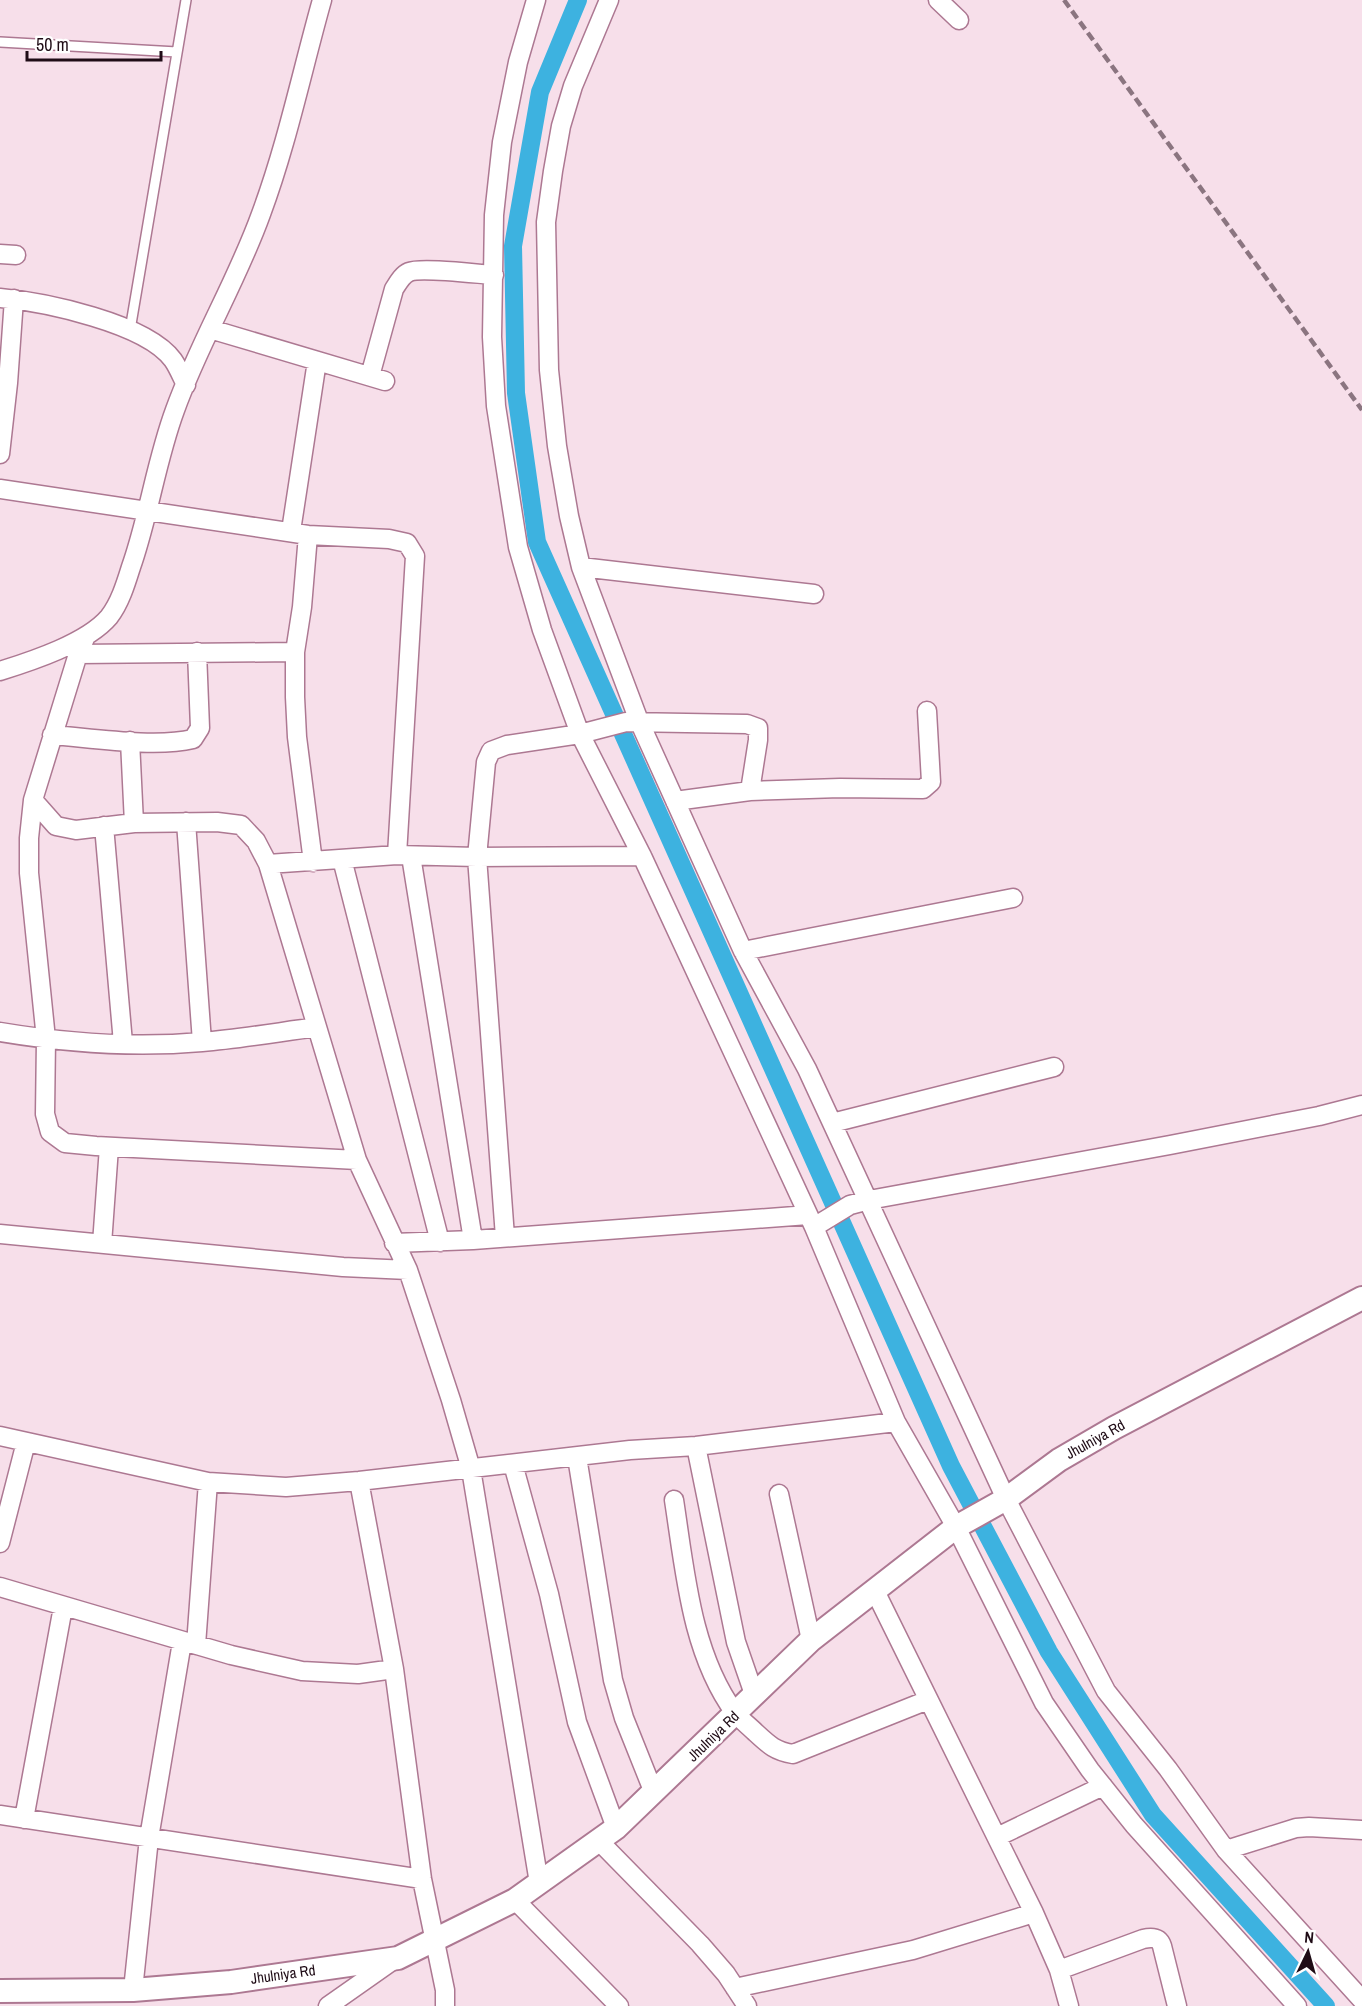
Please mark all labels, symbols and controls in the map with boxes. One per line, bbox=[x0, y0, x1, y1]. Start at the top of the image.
scale bar bbox=[27, 24, 160, 62]
text: 50 m bbox=[36, 32, 69, 57]
street label: Jhulniya Rd bbox=[1062, 1414, 1128, 1464]
street label: Jhulniya Rd bbox=[682, 1706, 744, 1766]
north arrow bbox=[1278, 1922, 1338, 1982]
text: N bbox=[1304, 1926, 1315, 1948]
street label: Jhulniya Rd bbox=[249, 1959, 317, 1989]

